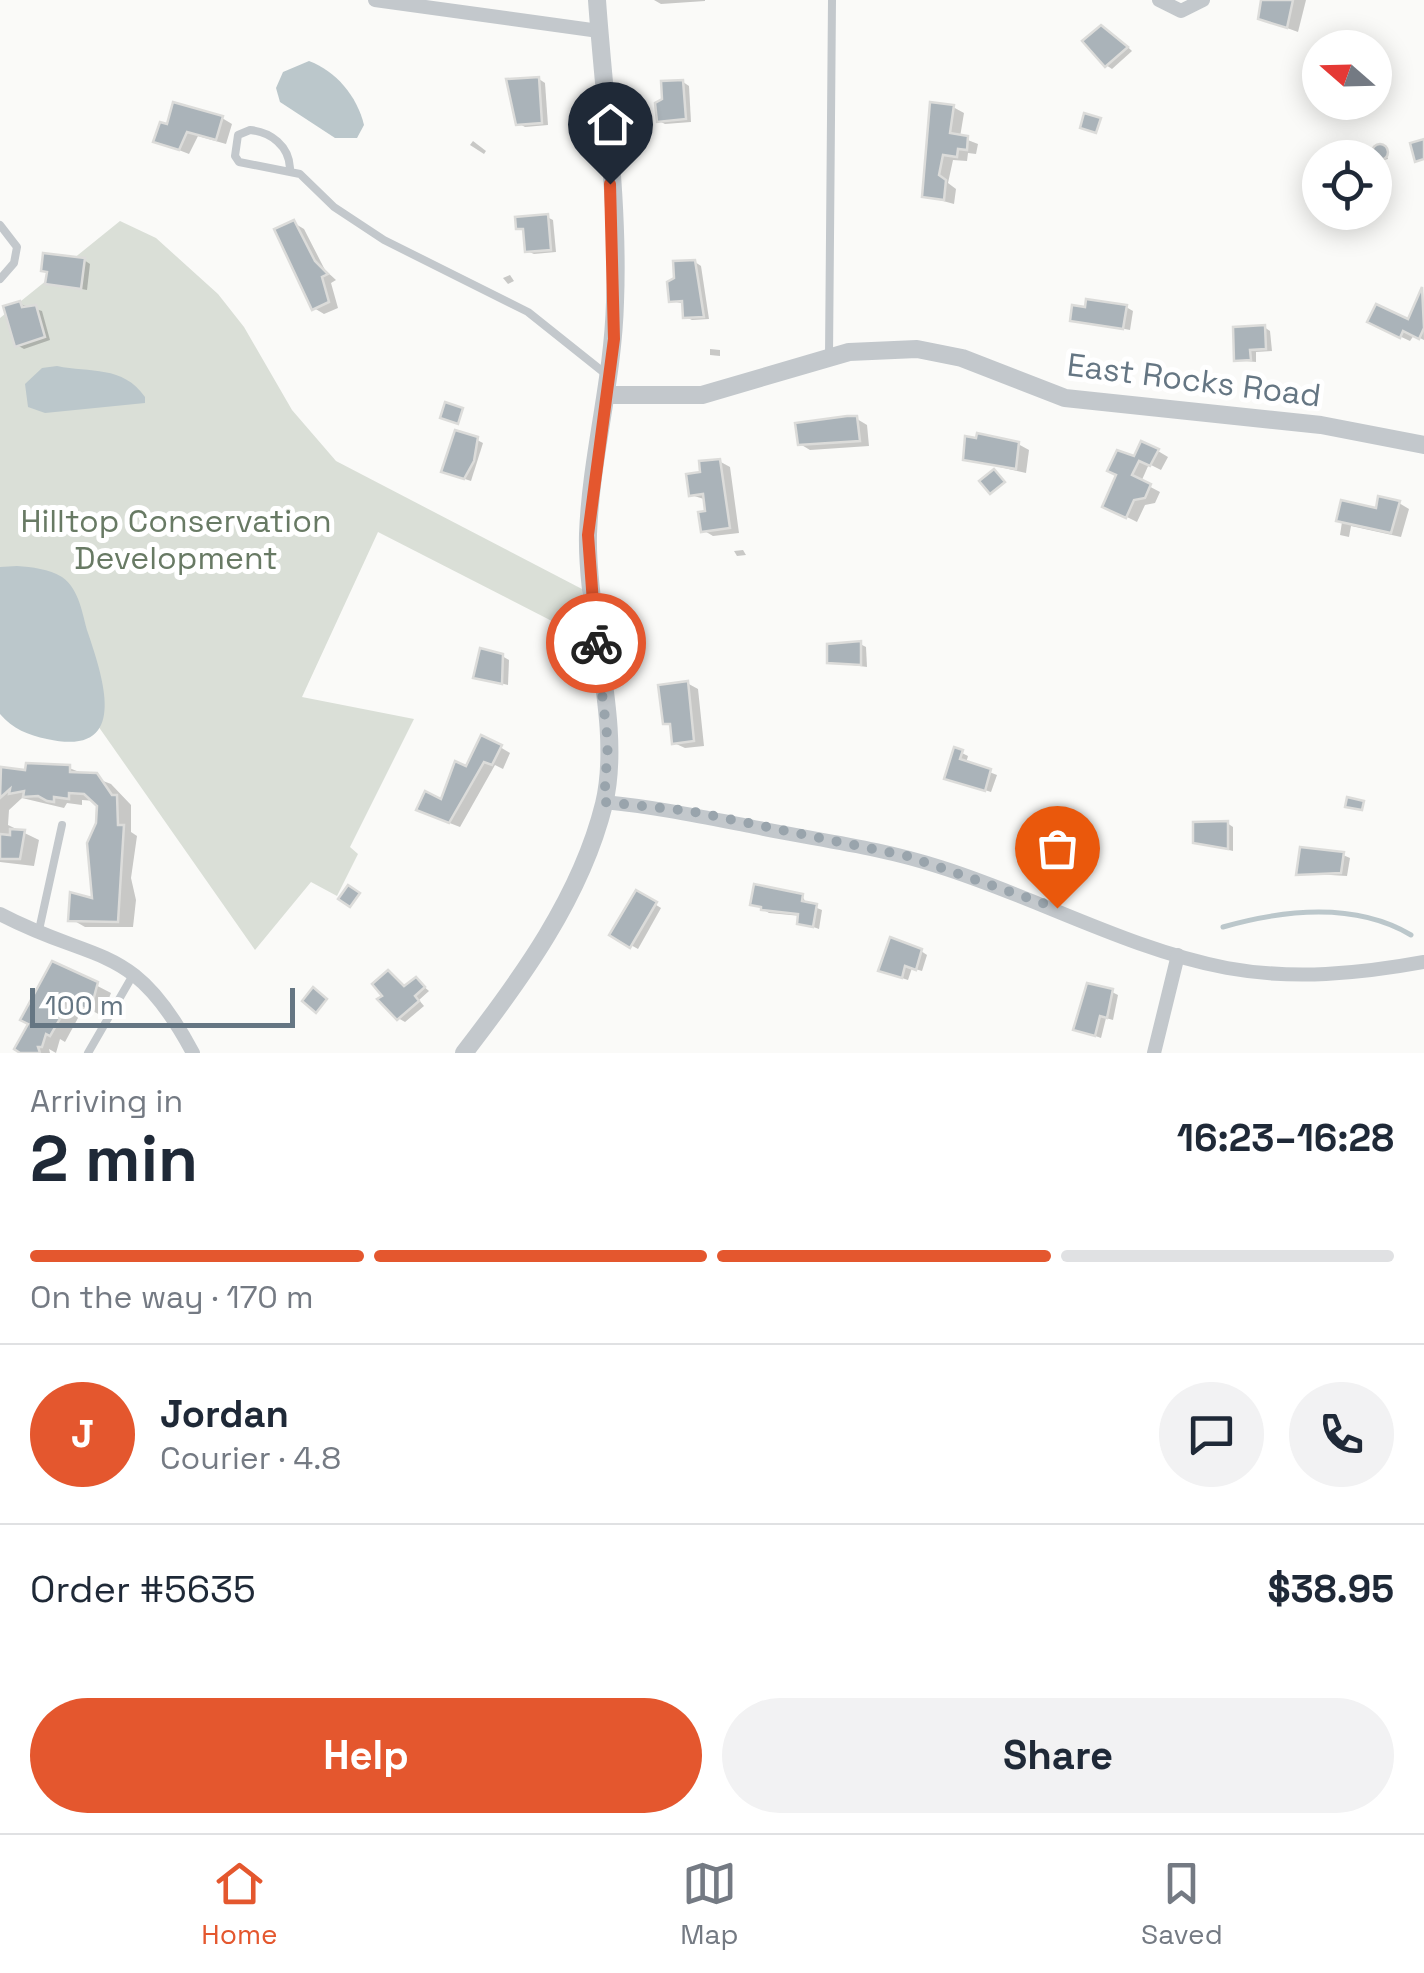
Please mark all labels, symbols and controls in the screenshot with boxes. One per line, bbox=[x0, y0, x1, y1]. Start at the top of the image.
north arrow bbox=[1302, 30, 1392, 120]
map controls bbox=[1302, 30, 1392, 230]
pin bbox=[568, 82, 653, 185]
icon: home bbox=[583, 97, 638, 152]
button: locate bbox=[1302, 140, 1392, 230]
street label: East Rocks Road bbox=[1065, 345, 1323, 415]
park label: Hilltop Conservation Development bbox=[20, 501, 332, 578]
courier bbox=[546, 593, 646, 693]
icon: bike bbox=[569, 616, 624, 671]
pin bbox=[1015, 806, 1100, 909]
icon: bag bbox=[1030, 821, 1085, 876]
scale bar bbox=[30, 983, 295, 1028]
text: 100 m bbox=[45, 987, 124, 1023]
text: Arriving in bbox=[30, 1081, 183, 1121]
text: 16:23–16:28 bbox=[1177, 1114, 1394, 1162]
text: 2 min bbox=[30, 1117, 198, 1200]
text: On the way · 170 m bbox=[30, 1277, 314, 1317]
button: chat bbox=[1159, 1382, 1264, 1487]
button: phone bbox=[1289, 1382, 1394, 1487]
text: Jordan bbox=[160, 1390, 289, 1438]
text: J bbox=[71, 1410, 94, 1458]
text: Courier · 4.8 bbox=[160, 1438, 341, 1478]
text: Order #5635 bbox=[30, 1565, 256, 1613]
text: $38.95 bbox=[1268, 1565, 1394, 1613]
button: Help bbox=[30, 1698, 702, 1813]
button: Share bbox=[722, 1698, 1394, 1813]
tab: Home bbox=[201, 1856, 278, 1952]
tab: Map bbox=[680, 1856, 739, 1952]
tab: Saved bbox=[1141, 1856, 1223, 1952]

